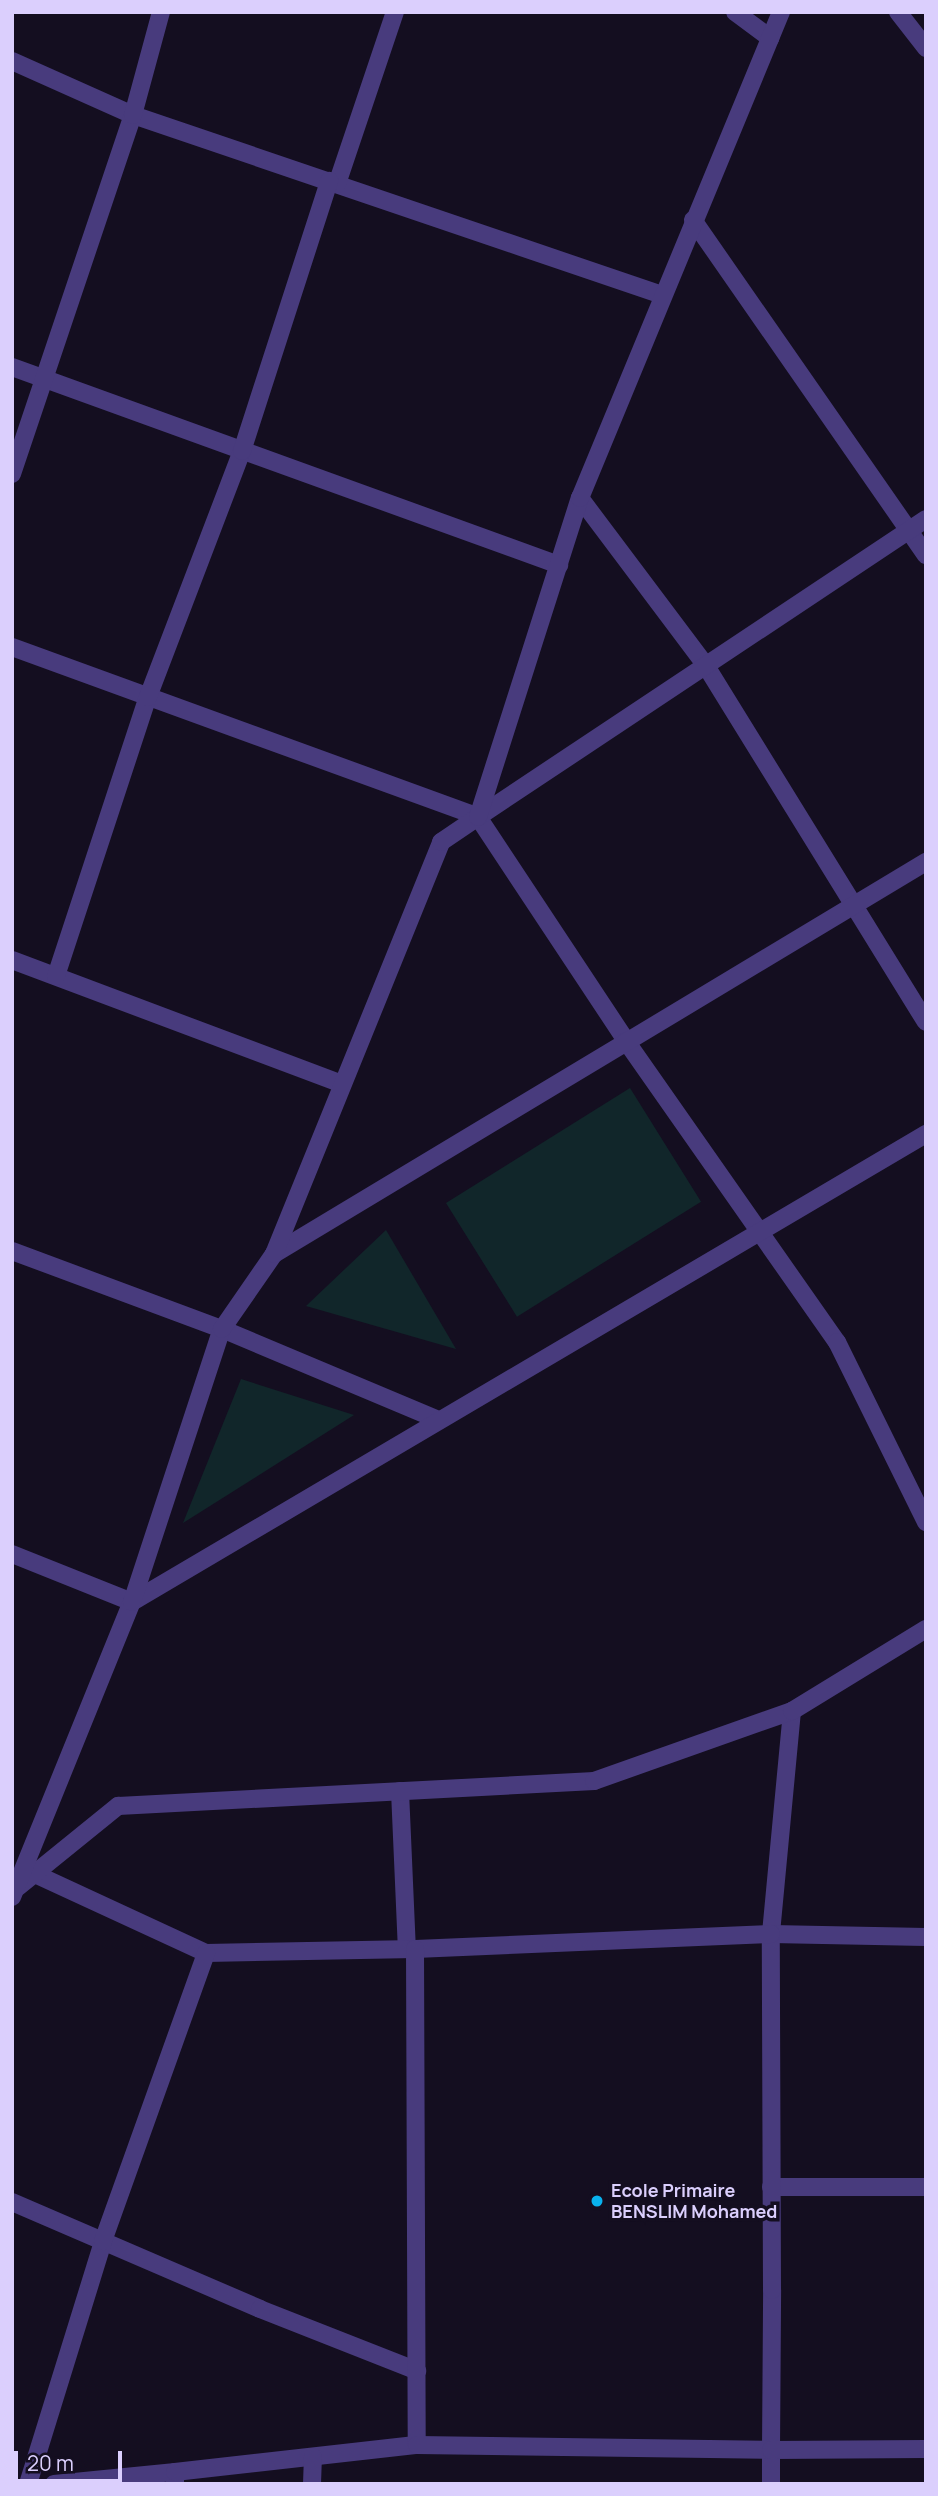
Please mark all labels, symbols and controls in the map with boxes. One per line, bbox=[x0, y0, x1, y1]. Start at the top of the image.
place label: Ecole Primaire BENSLIM Mohamed bbox=[611, 2180, 777, 2222]
marker: Ecole Primaire BENSLIM Mohamed bbox=[589, 2193, 605, 2209]
scale bar bbox=[18, 2436, 126, 2480]
text: 20 m bbox=[27, 2449, 74, 2477]

